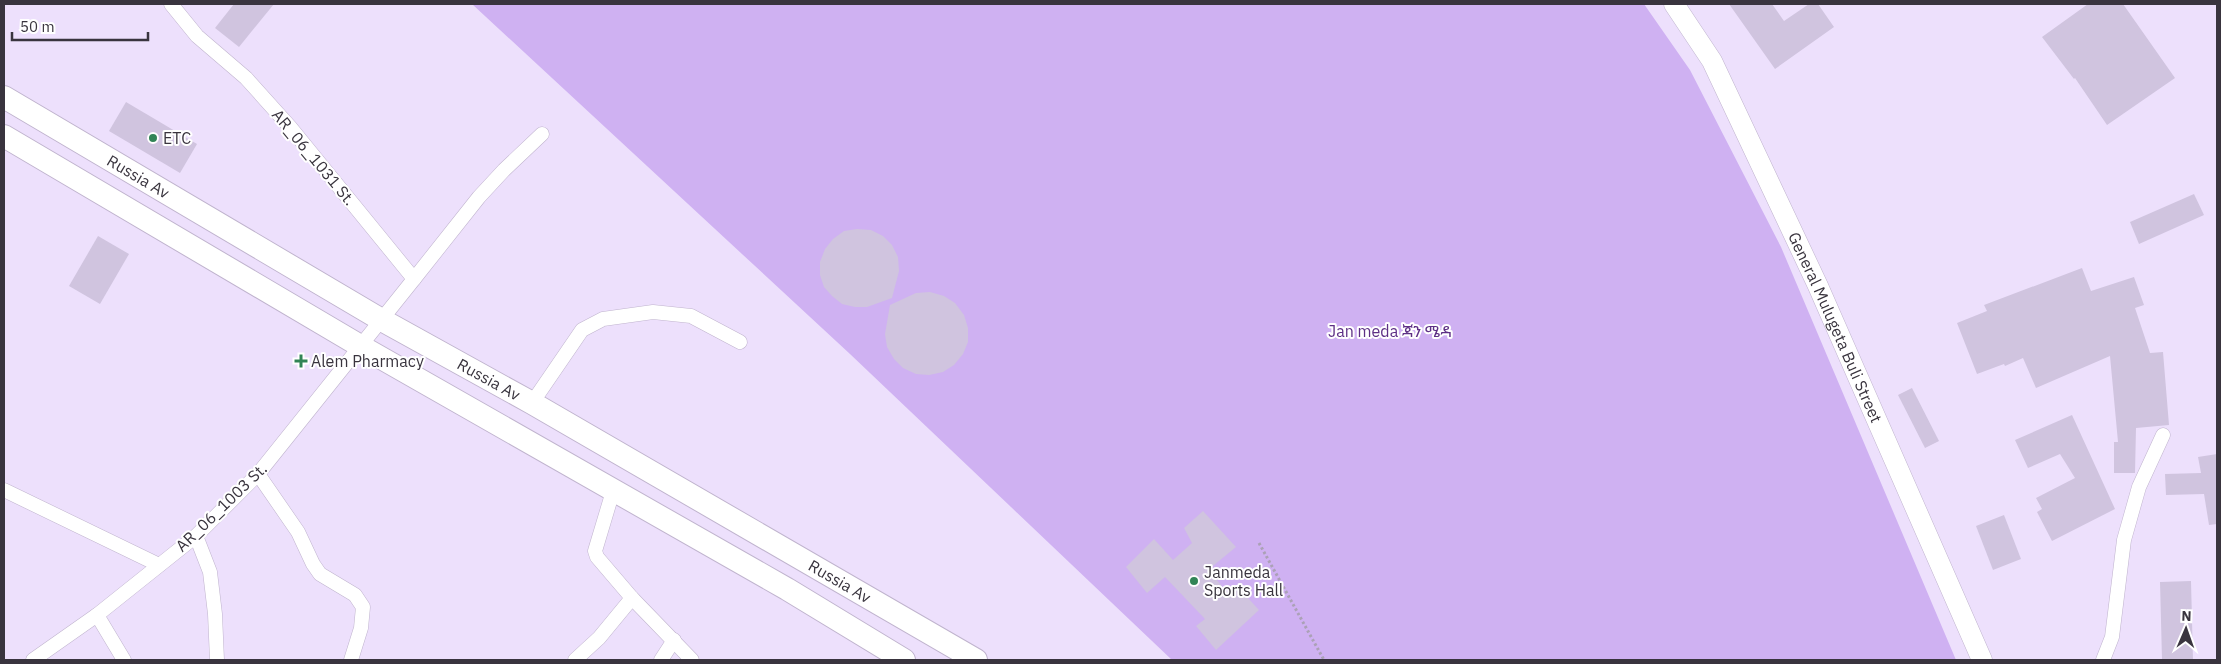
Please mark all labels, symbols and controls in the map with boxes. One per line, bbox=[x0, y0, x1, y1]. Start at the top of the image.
scale bar bbox=[12, 10, 149, 42]
text: 50 m bbox=[20, 17, 55, 36]
street label: AR_06_1031 St. bbox=[268, 105, 360, 209]
place label: ETC bbox=[163, 128, 191, 148]
marker: ETC bbox=[147, 132, 159, 144]
street label: Russia Av bbox=[104, 150, 173, 203]
street label: General Mulugeta Buli Street bbox=[1784, 229, 1887, 426]
park label: Jan meda ጃን ሜዳ bbox=[1328, 321, 1452, 341]
place label: Alem Pharmacy bbox=[311, 351, 424, 371]
street label: Russia Av bbox=[454, 354, 524, 405]
marker: Alem Pharmacy bbox=[295, 355, 307, 367]
street label: AR_06_1003 St. bbox=[171, 458, 271, 556]
street label: Russia Av bbox=[805, 555, 875, 607]
place label: Janmeda Sports Hall bbox=[1204, 562, 1283, 600]
marker: Janmeda Sports Hall bbox=[1188, 575, 1200, 587]
north arrow bbox=[2161, 604, 2211, 654]
text: N bbox=[2181, 607, 2192, 625]

